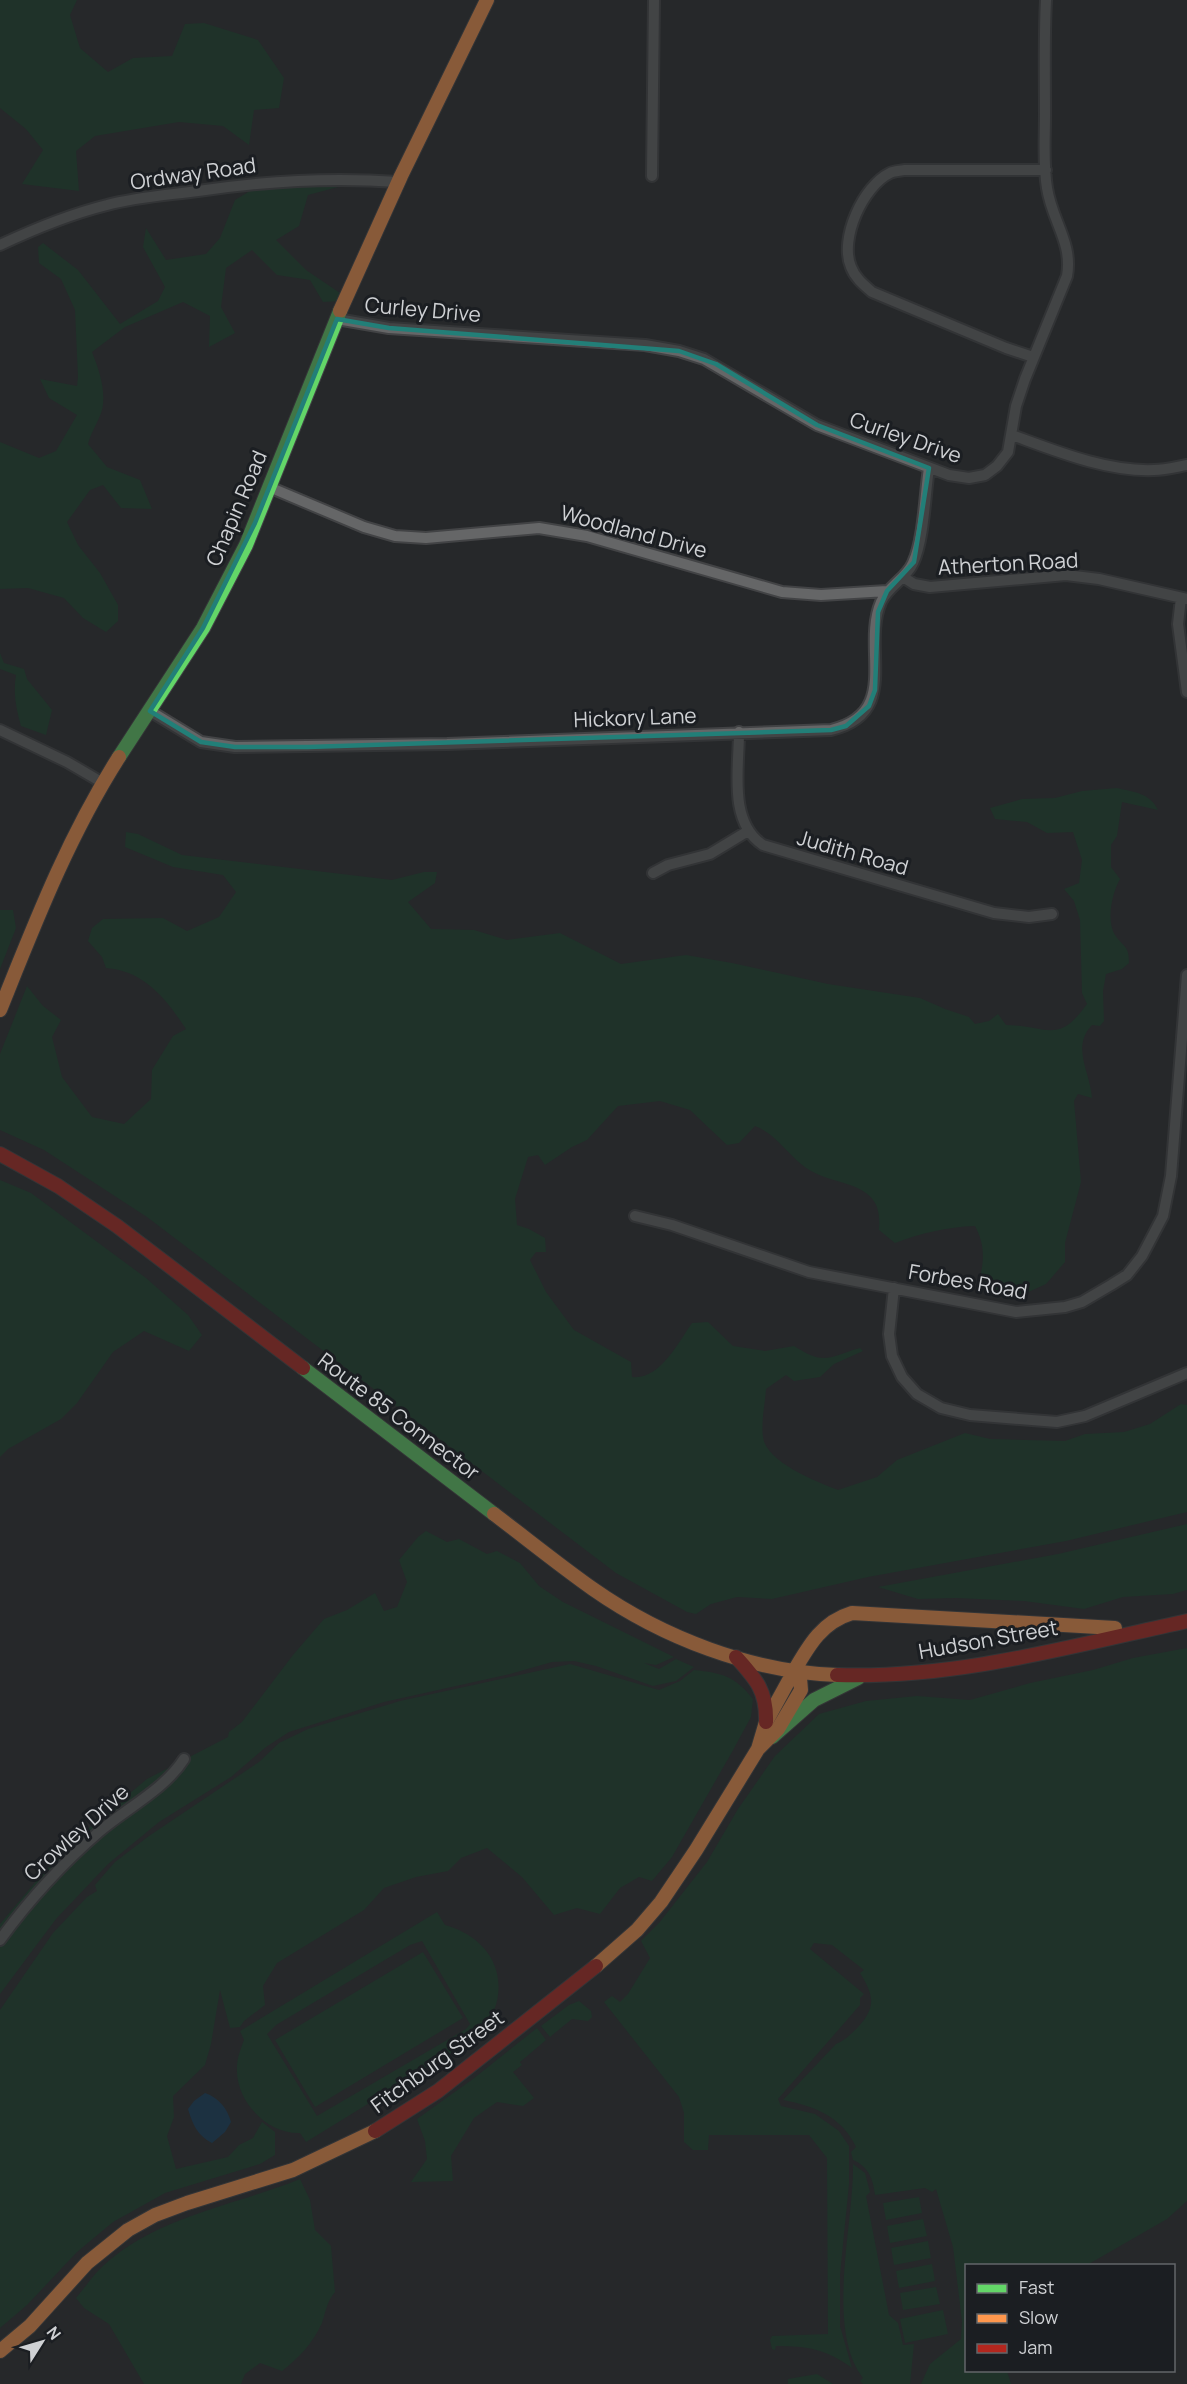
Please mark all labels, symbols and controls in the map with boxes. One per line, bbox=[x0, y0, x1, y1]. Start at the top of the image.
street label: Ordway Road bbox=[128, 150, 258, 196]
street label: Curley Drive bbox=[364, 290, 482, 328]
street label: Curley Drive bbox=[846, 405, 966, 469]
street label: Chapin Road bbox=[199, 446, 273, 570]
street label: Woodland Drive bbox=[558, 498, 710, 564]
street label: Atherton Road bbox=[937, 545, 1079, 581]
street label: Hickory Lane bbox=[573, 701, 697, 733]
street label: Judith Road bbox=[794, 823, 912, 881]
street label: Forbes Road bbox=[907, 1257, 1029, 1305]
street label: Route 85 Connector bbox=[313, 1346, 486, 1486]
street label: Hudson Street bbox=[916, 1613, 1060, 1665]
street label: Crowley Drive bbox=[18, 1777, 134, 1887]
street label: Fitchburg Street bbox=[365, 2003, 509, 2119]
legend bbox=[965, 2264, 1175, 2372]
text: Fast bbox=[1019, 2275, 1054, 2299]
text: Slow bbox=[1019, 2305, 1059, 2329]
north arrow bbox=[12, 2312, 72, 2372]
text: N bbox=[42, 2322, 66, 2344]
text: Jam bbox=[1019, 2335, 1053, 2359]

